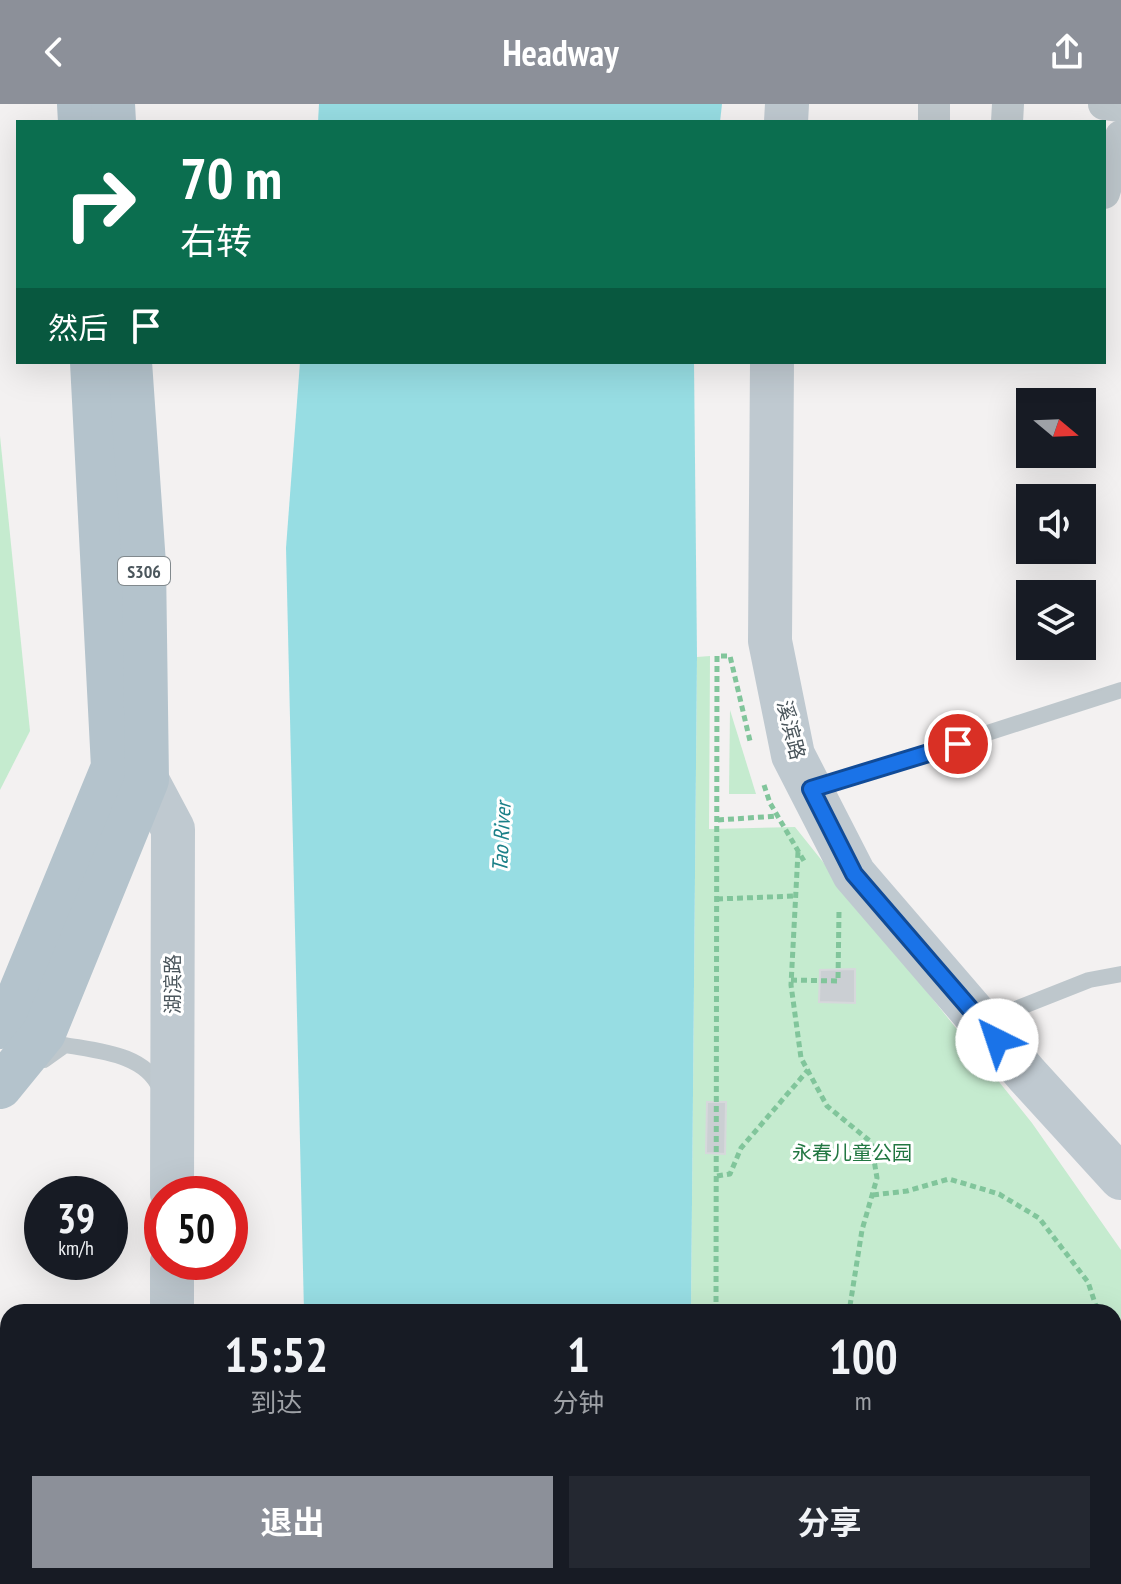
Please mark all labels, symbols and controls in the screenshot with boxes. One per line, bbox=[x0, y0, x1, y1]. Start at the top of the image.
text: Headway bbox=[502, 29, 619, 76]
icon: back bbox=[32, 30, 76, 74]
icon: share bbox=[1045, 30, 1089, 74]
text: 70 m bbox=[180, 142, 282, 214]
icon: right bbox=[48, 152, 152, 256]
text: 右转 bbox=[180, 217, 252, 264]
icon: arrive bbox=[124, 304, 168, 348]
text: 然后 bbox=[48, 308, 108, 347]
north arrow bbox=[1016, 388, 1096, 468]
map controls bbox=[1016, 388, 1096, 660]
button: sound bbox=[1016, 484, 1096, 564]
road number: S306 bbox=[118, 557, 170, 585]
button: layers bbox=[1016, 580, 1096, 660]
street label: 溪滨路 bbox=[771, 698, 811, 762]
pin bbox=[924, 710, 992, 778]
icon: arrive bbox=[936, 722, 980, 766]
water label: Tao River bbox=[485, 798, 517, 873]
street label: 湖滨路 bbox=[160, 954, 186, 1014]
position arrow bbox=[955, 998, 1039, 1082]
park label: 永春儿童公园 bbox=[792, 1140, 912, 1166]
speed limit sign: 50 bbox=[144, 1176, 248, 1280]
text: 39 bbox=[57, 1192, 95, 1244]
text: km/h bbox=[58, 1235, 94, 1261]
text: 15:52 bbox=[224, 1323, 328, 1385]
text: 1 bbox=[567, 1323, 590, 1385]
text: 100 bbox=[829, 1325, 898, 1387]
text: m bbox=[855, 1384, 872, 1417]
text: 到达 bbox=[250, 1386, 302, 1419]
text: 分钟 bbox=[552, 1386, 605, 1419]
button: 退出 bbox=[32, 1476, 553, 1568]
button: 分享 bbox=[569, 1476, 1090, 1568]

